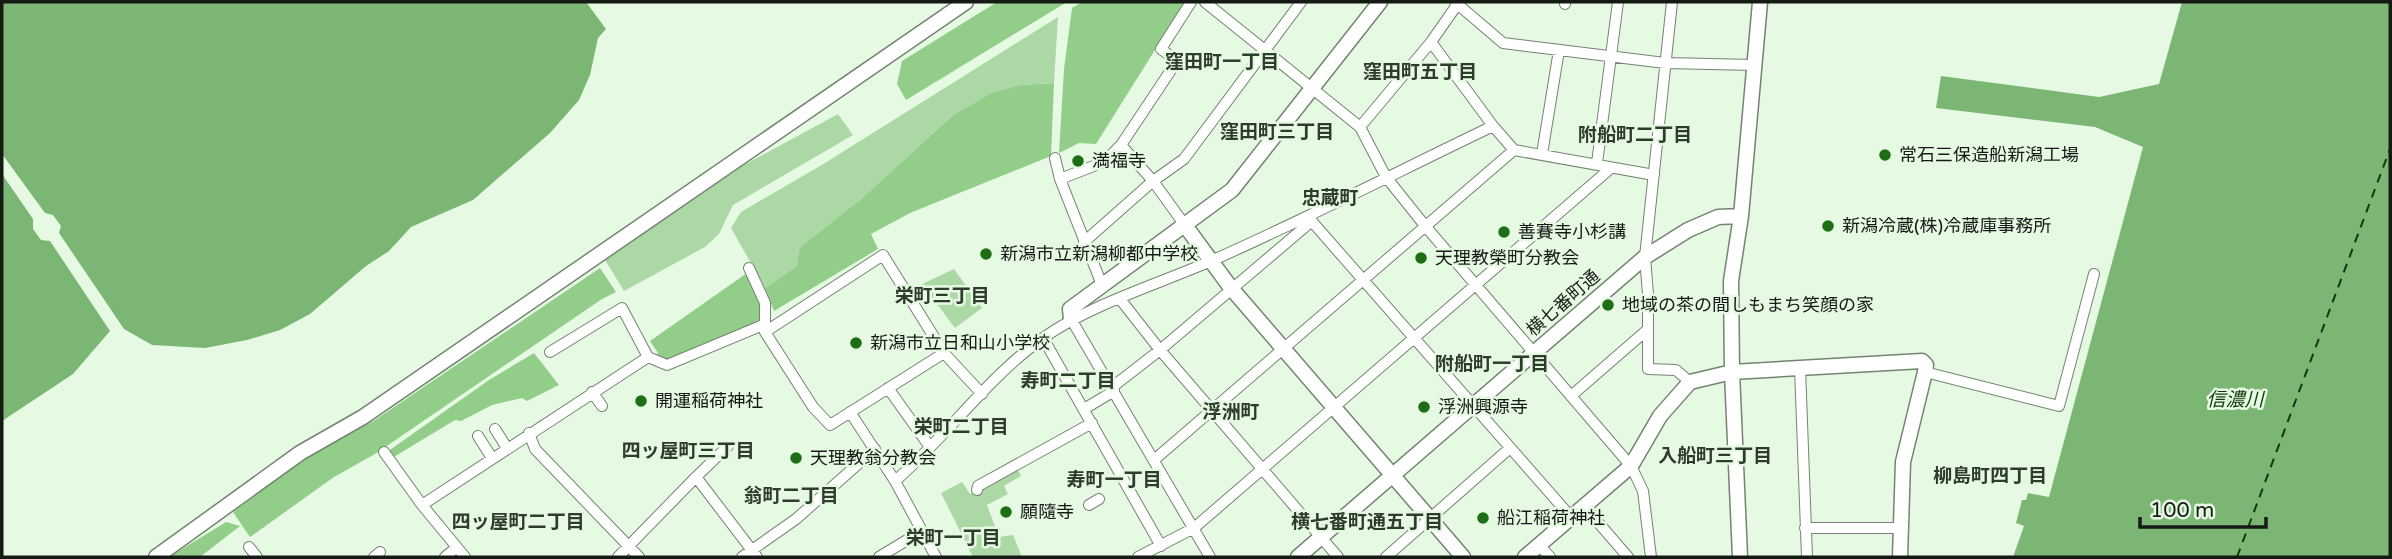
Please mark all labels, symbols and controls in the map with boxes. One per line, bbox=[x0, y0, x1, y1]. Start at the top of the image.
district label: 窪田町一丁目 bbox=[1165, 51, 1279, 73]
district label: 窪田町五丁目 bbox=[1363, 61, 1477, 83]
district label: 窪田町三丁目 bbox=[1220, 121, 1334, 143]
district label: 附船町二丁目 bbox=[1578, 124, 1692, 146]
place label: 常石三保造船新潟工場 bbox=[1899, 144, 2079, 166]
marker: 常石三保造船新潟工場 bbox=[1877, 147, 1893, 163]
place label: 満福寺 bbox=[1092, 150, 1146, 172]
marker: 満福寺 bbox=[1070, 153, 1086, 169]
district label: 忠蔵町 bbox=[1301, 187, 1359, 209]
place label: 新潟冷蔵(株)冷蔵庫事務所 bbox=[1842, 215, 2051, 237]
marker: 新潟冷蔵(株)冷蔵庫事務所 bbox=[1820, 218, 1836, 234]
place label: 善賽寺小杉講 bbox=[1518, 221, 1626, 243]
marker: 善賽寺小杉講 bbox=[1496, 224, 1512, 240]
place label: 新潟市立新潟柳都中学校 bbox=[1000, 243, 1198, 265]
marker: 新潟市立新潟柳都中学校 bbox=[978, 246, 994, 262]
place label: 天理教榮町分教会 bbox=[1435, 247, 1579, 269]
marker: 天理教榮町分教会 bbox=[1413, 250, 1429, 266]
street label: 横七番町通 bbox=[1522, 265, 1604, 341]
district label: 栄町三丁目 bbox=[894, 285, 990, 307]
place label: 地域の茶の間しもまち笑顔の家 bbox=[1622, 294, 1874, 316]
marker: 地域の茶の間しもまち笑顔の家 bbox=[1600, 297, 1616, 313]
place label: 新潟市立日和山小学校 bbox=[870, 332, 1050, 354]
marker: 新潟市立日和山小学校 bbox=[848, 335, 864, 351]
district label: 附船町一丁目 bbox=[1435, 353, 1549, 375]
district label: 寿町二丁目 bbox=[1020, 370, 1116, 392]
water label: 信濃川 bbox=[2206, 389, 2265, 411]
place label: 開運稲荷神社 bbox=[655, 390, 763, 412]
marker: 開運稲荷神社 bbox=[633, 393, 649, 409]
place label: 浮洲興源寺 bbox=[1438, 396, 1528, 418]
marker: 浮洲興源寺 bbox=[1416, 399, 1432, 415]
district label: 浮洲町 bbox=[1202, 401, 1260, 423]
district label: 栄町二丁目 bbox=[913, 416, 1009, 438]
district label: 四ッ屋町三丁目 bbox=[621, 440, 755, 462]
district label: 入船町三丁目 bbox=[1658, 445, 1772, 467]
place label: 天理教翁分教会 bbox=[810, 447, 936, 469]
marker: 天理教翁分教会 bbox=[788, 450, 804, 466]
district label: 柳島町四丁目 bbox=[1933, 465, 2047, 487]
district label: 寿町一丁目 bbox=[1066, 469, 1162, 491]
district label: 翁町二丁目 bbox=[743, 485, 839, 507]
scale bar bbox=[2140, 486, 2266, 530]
text: 100 m bbox=[2150, 498, 2214, 523]
place label: 願隨寺 bbox=[1020, 501, 1074, 523]
marker: 願隨寺 bbox=[998, 504, 1014, 520]
place label: 船江稲荷神社 bbox=[1497, 507, 1605, 529]
marker: 船江稲荷神社 bbox=[1475, 510, 1491, 526]
district label: 四ッ屋町二丁目 bbox=[451, 511, 585, 533]
district label: 横七番町通五丁目 bbox=[1291, 511, 1443, 533]
district label: 栄町一丁目 bbox=[905, 527, 1001, 549]

